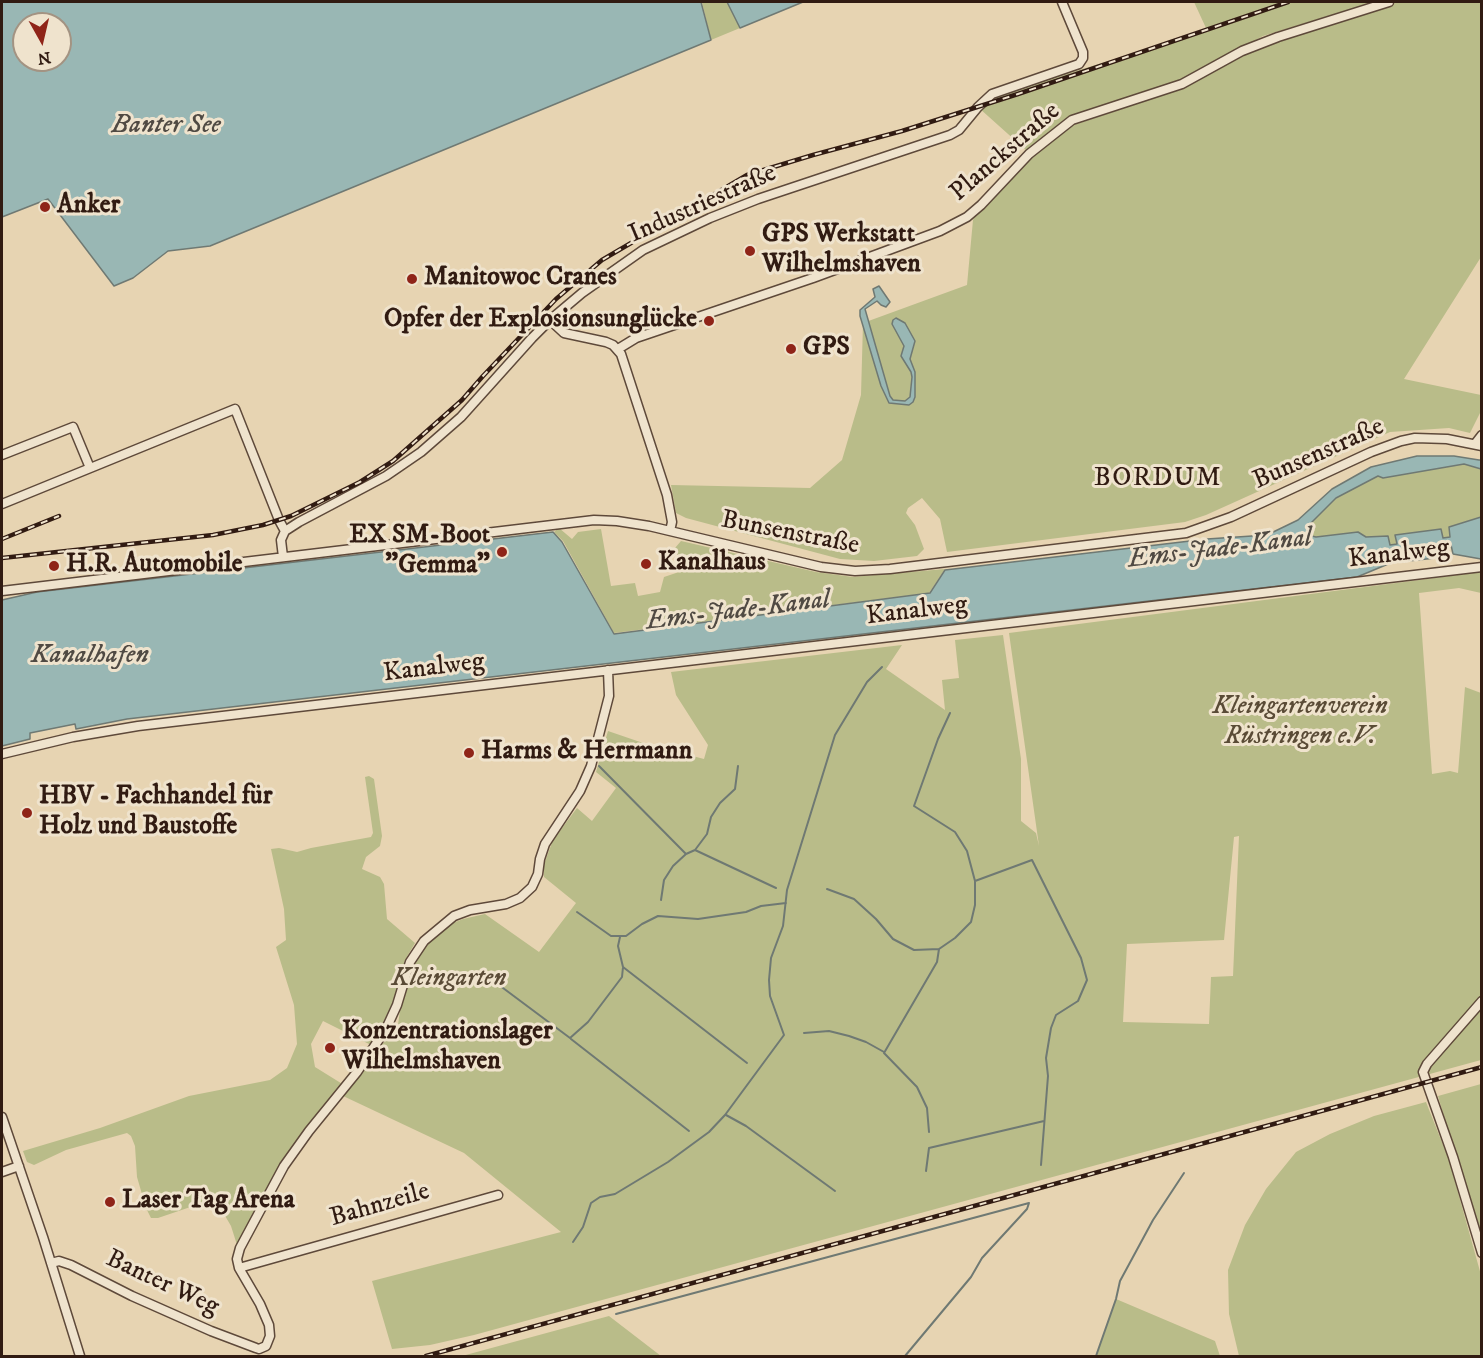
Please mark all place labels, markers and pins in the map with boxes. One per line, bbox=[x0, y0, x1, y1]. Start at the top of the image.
place label: Anker bbox=[57, 191, 120, 223]
marker: Anker bbox=[38, 200, 52, 214]
place label: GPS Werkstatt Wilhelmshaven bbox=[762, 220, 921, 282]
marker: GPS Werkstatt Wilhelmshaven bbox=[743, 244, 757, 258]
place label: Manitowoc Cranes bbox=[424, 263, 617, 295]
marker: Manitowoc Cranes bbox=[405, 272, 419, 286]
place label: Opfer der Explosionsunglücke bbox=[384, 305, 697, 337]
marker: Opfer der Explosionsunglücke bbox=[702, 314, 716, 328]
place label: GPS bbox=[803, 333, 850, 365]
marker: GPS bbox=[784, 342, 798, 356]
place label: EX SM-Boot "Gemma" bbox=[349, 521, 490, 582]
marker: EX SM-Boot "Gemma" bbox=[495, 545, 509, 559]
place label: Kanalhaus bbox=[658, 548, 766, 580]
place label: H.R. Automobile bbox=[66, 550, 243, 582]
marker: Kanalhaus bbox=[639, 557, 653, 571]
marker: H.R. Automobile bbox=[47, 559, 61, 573]
place label: Harms & Herrmann bbox=[481, 737, 692, 769]
marker: Harms & Herrmann bbox=[462, 746, 476, 760]
place label: HBV - Fachhandel für Holz und Baustoffe bbox=[39, 782, 272, 844]
marker: HBV - Fachhandel für Holz und Baustoffe bbox=[20, 806, 34, 820]
place label: Konzentrationslager Wilhelmshaven bbox=[342, 1017, 553, 1078]
marker: Konzentrationslager Wilhelmshaven bbox=[323, 1041, 337, 1055]
place label: Laser Tag Arena bbox=[122, 1186, 295, 1218]
marker: Laser Tag Arena bbox=[103, 1195, 117, 1209]

